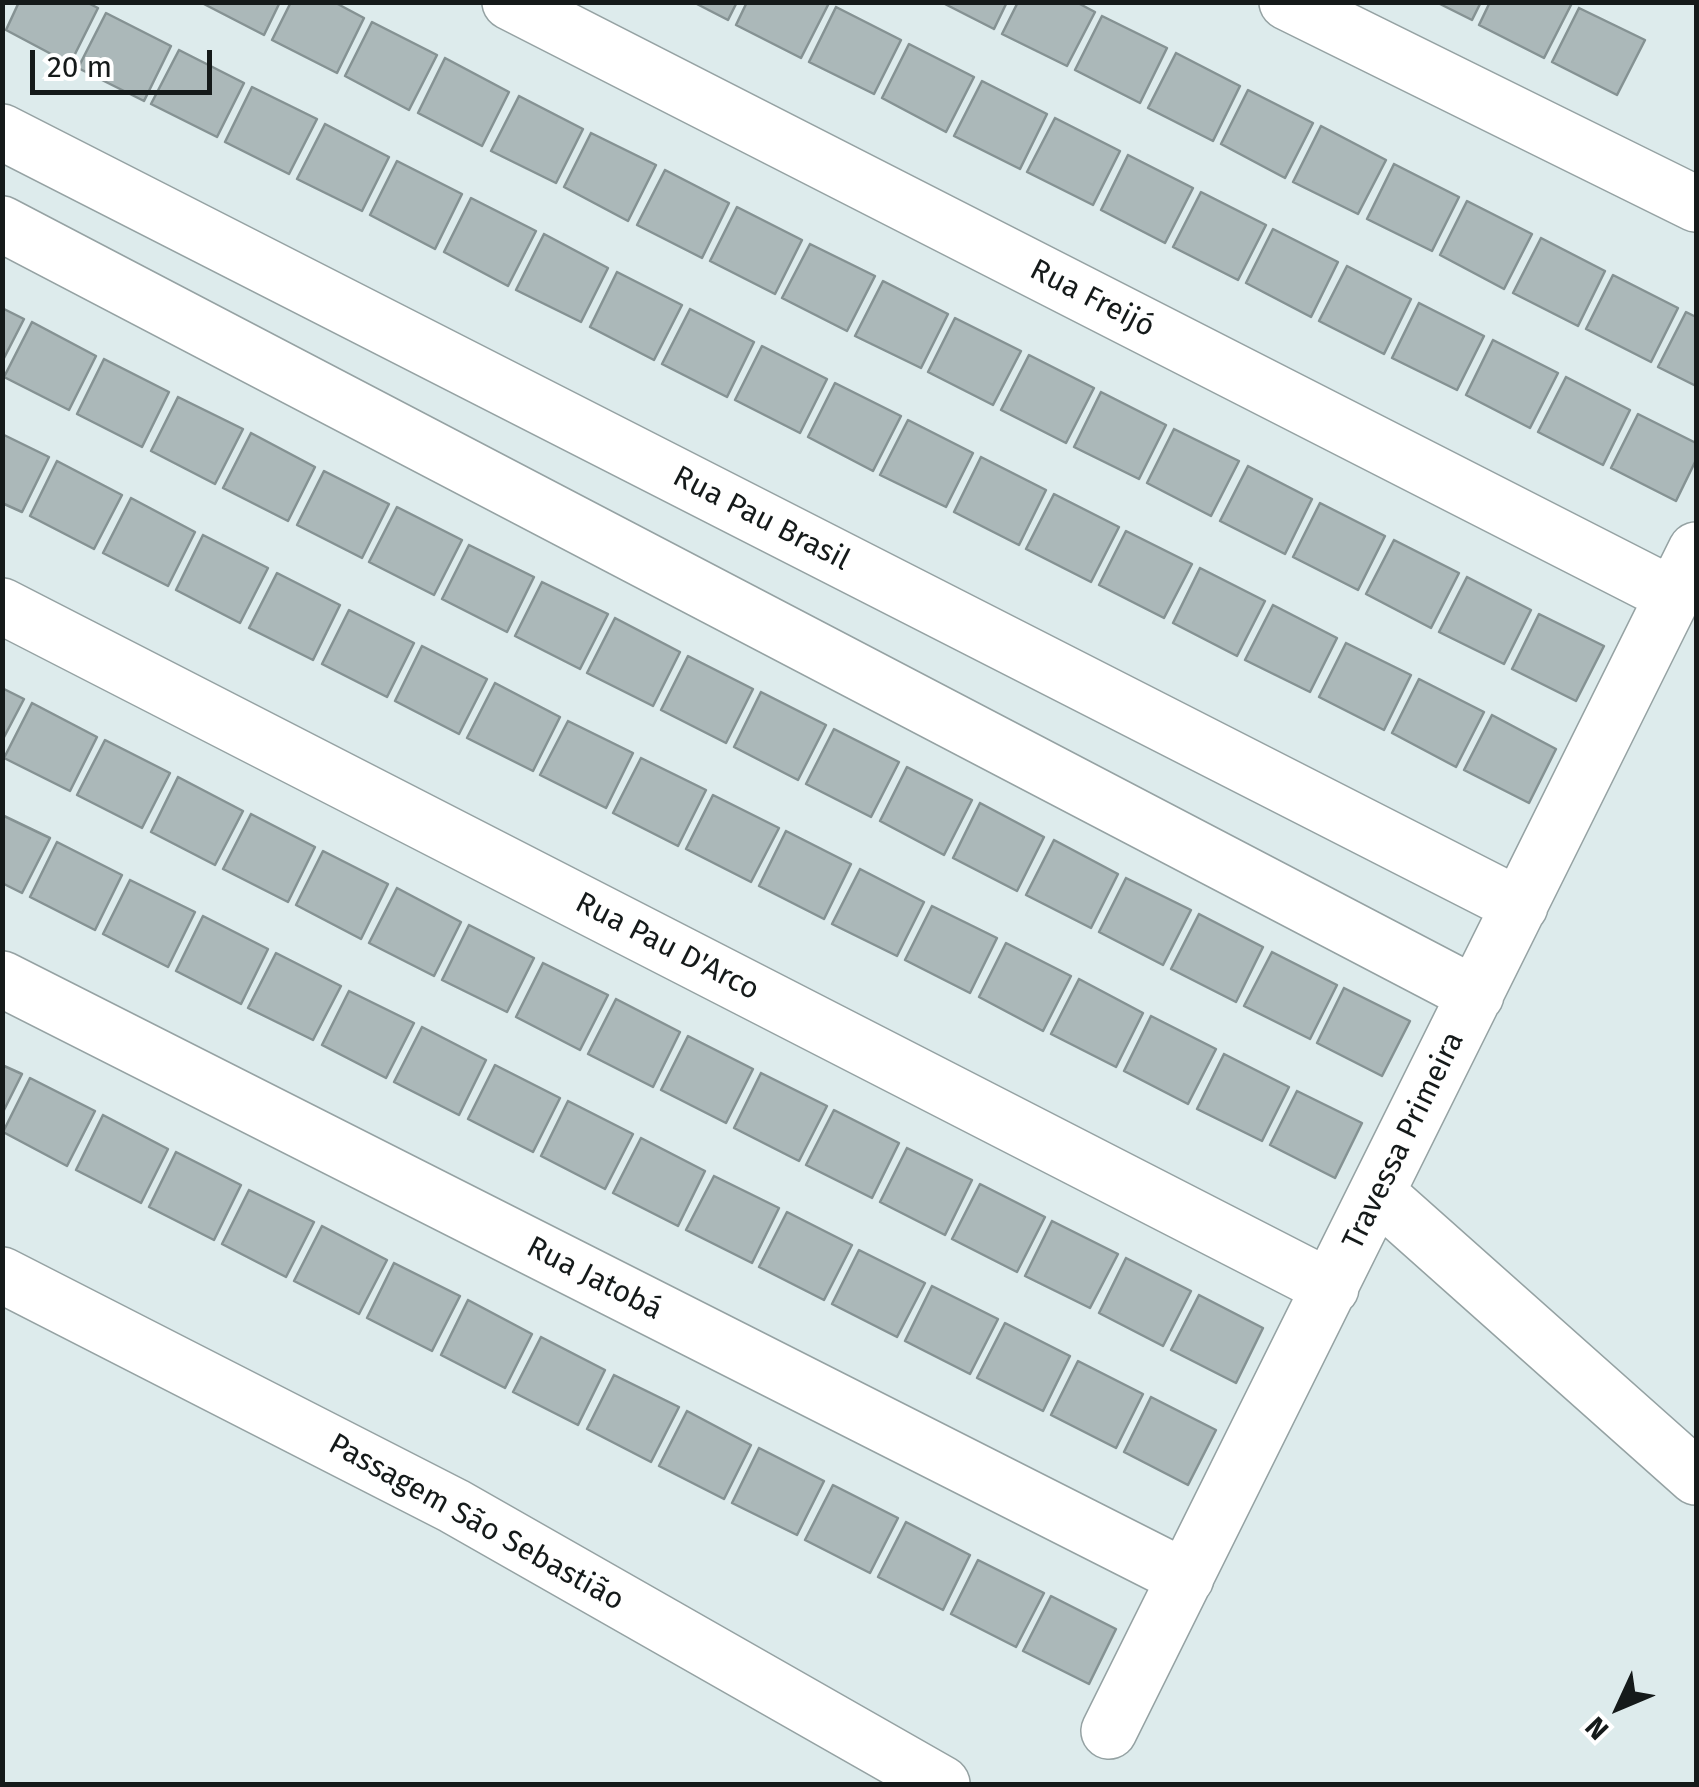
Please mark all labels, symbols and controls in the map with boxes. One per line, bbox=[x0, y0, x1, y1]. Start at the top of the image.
scale bar bbox=[35, 30, 218, 92]
text: 20 m bbox=[47, 49, 112, 85]
street label: Rua Freijó bbox=[1024, 252, 1160, 346]
street label: Rua Pau Brasil bbox=[667, 459, 855, 579]
street label: Rua Pau D'Arco bbox=[569, 885, 765, 1009]
street label: Travessa Primeira bbox=[1336, 1026, 1472, 1256]
street label: Rua Jatobá bbox=[520, 1230, 668, 1328]
street label: Passagem São Sebastião bbox=[322, 1427, 630, 1619]
north arrow bbox=[1569, 1657, 1669, 1757]
text: N bbox=[1579, 1710, 1615, 1746]

